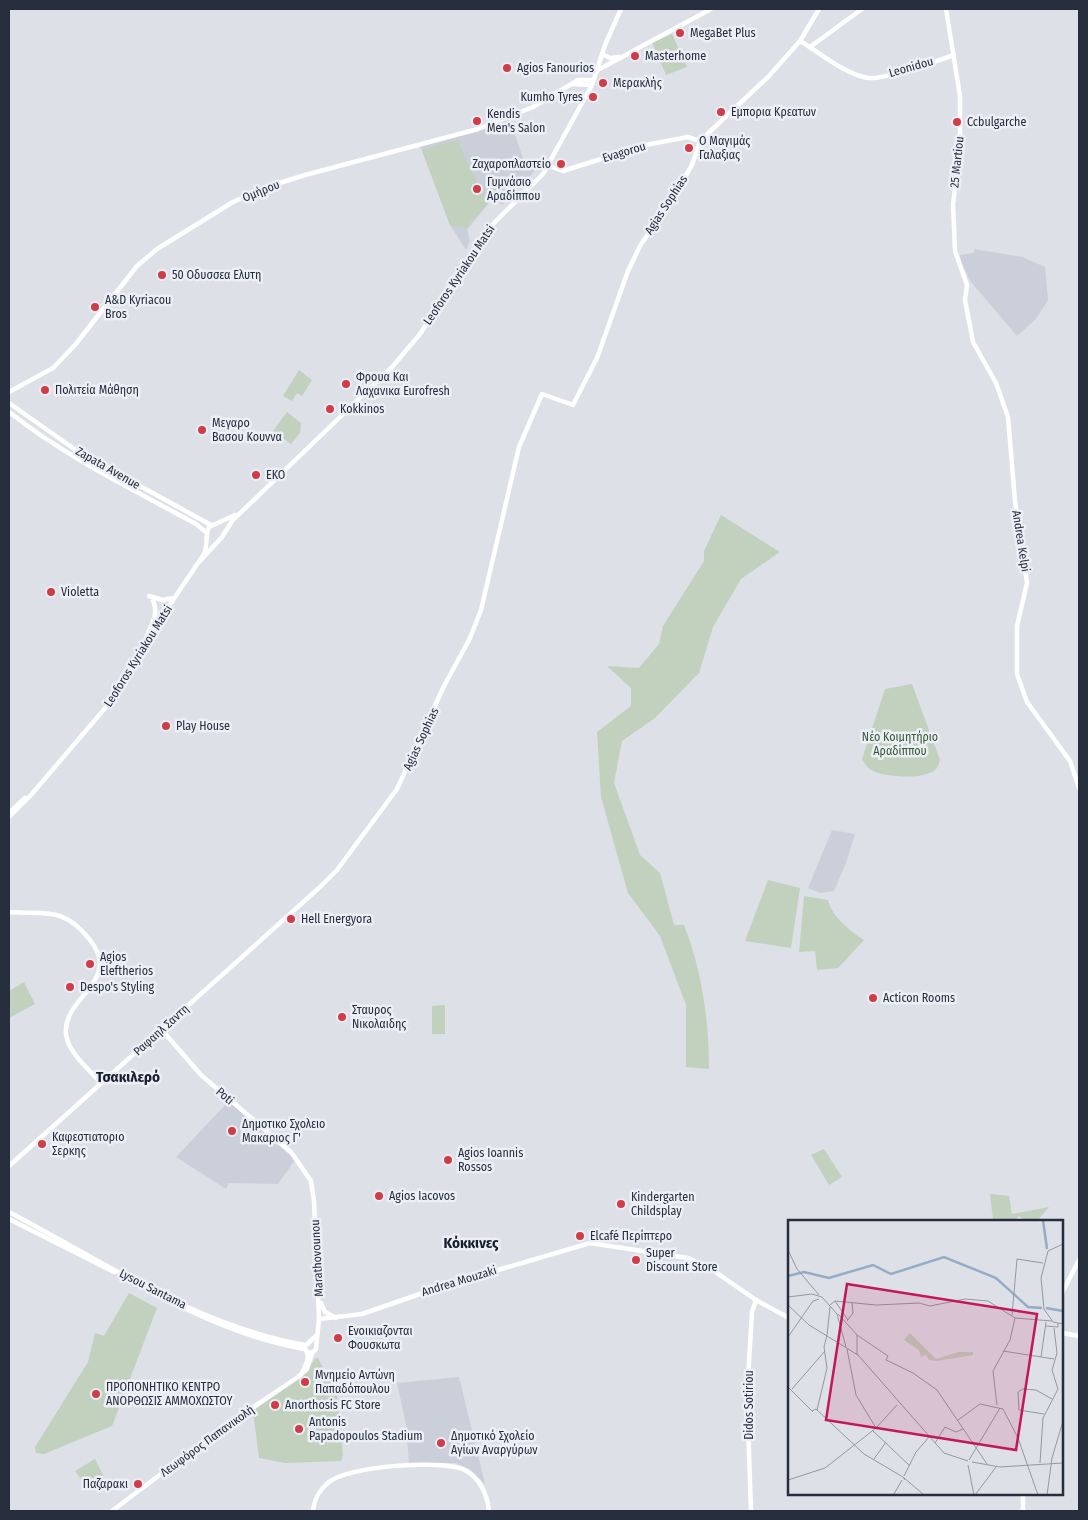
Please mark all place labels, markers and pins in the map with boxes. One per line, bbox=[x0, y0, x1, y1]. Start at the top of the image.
place label: MegaBet Plus bbox=[690, 26, 756, 40]
marker: MegaBet Plus bbox=[674, 27, 686, 39]
place label: Masterhome bbox=[645, 49, 706, 63]
marker: Masterhome bbox=[629, 50, 641, 62]
place label: Agios Fanourios bbox=[517, 61, 594, 75]
marker: Agios Fanourios bbox=[501, 62, 513, 74]
place label: Μερακλής bbox=[613, 76, 662, 90]
marker: Μερακλής bbox=[597, 77, 609, 89]
place label: Kumho Tyres bbox=[520, 90, 583, 104]
marker: Kumho Tyres bbox=[587, 91, 599, 103]
place label: Εμπορια Κρεατων bbox=[731, 105, 817, 119]
marker: Εμπορια Κρεατων bbox=[715, 106, 727, 118]
place label: Kendis Men's Salon bbox=[487, 107, 545, 135]
marker: Kendis Men's Salon bbox=[471, 115, 483, 127]
place label: Ccbulgarche bbox=[967, 115, 1026, 129]
marker: Ccbulgarche bbox=[951, 116, 963, 128]
place label: Ο Μαγιμάς Γαλαξιας bbox=[699, 134, 750, 162]
marker: Ο Μαγιμάς Γαλαξιας bbox=[683, 142, 695, 154]
place label: Ζαχαροπλαστείο bbox=[472, 157, 551, 171]
marker: Ζαχαροπλαστείο bbox=[555, 158, 567, 170]
place label: Γυμνάσιο Αραδίππου bbox=[487, 175, 540, 203]
marker: Γυμνάσιο Αραδίππου bbox=[471, 183, 483, 195]
place label: 50 Οδυσσεα Ελυτη bbox=[172, 268, 261, 282]
marker: 50 Οδυσσεα Ελυτη bbox=[156, 269, 168, 281]
place label: A&D Kyriacou Bros bbox=[105, 293, 171, 321]
marker: A&D Kyriacou Bros bbox=[89, 301, 101, 313]
place label: Φρουα Και Λαχανικα Eurofresh bbox=[356, 370, 450, 398]
marker: Φρουα Και Λαχανικα Eurofresh bbox=[340, 378, 352, 390]
place label: Πολιτεία Μάθηση bbox=[55, 383, 139, 397]
marker: Πολιτεία Μάθηση bbox=[39, 384, 51, 396]
place label: Kokkinos bbox=[340, 402, 384, 416]
marker: Kokkinos bbox=[324, 403, 336, 415]
place label: Μεγαρο Βασου Κουννα bbox=[212, 416, 282, 444]
marker: Μεγαρο Βασου Κουννα bbox=[196, 424, 208, 436]
place label: EKO bbox=[266, 468, 285, 482]
marker: EKO bbox=[250, 469, 262, 481]
place label: Violetta bbox=[61, 585, 99, 599]
marker: Violetta bbox=[45, 586, 57, 598]
place label: Play House bbox=[176, 719, 230, 733]
marker: Play House bbox=[160, 720, 172, 732]
place label: Hell Energyora bbox=[301, 912, 372, 926]
marker: Hell Energyora bbox=[285, 913, 297, 925]
place label: Agios Eleftherios bbox=[100, 950, 153, 978]
marker: Agios Eleftherios bbox=[84, 958, 96, 970]
place label: Despo's Styling bbox=[80, 980, 155, 994]
marker: Despo's Styling bbox=[64, 981, 76, 993]
place label: Acticon Rooms bbox=[883, 991, 955, 1005]
marker: Acticon Rooms bbox=[867, 992, 879, 1004]
place label: Σταυρος Νικολαιδης bbox=[352, 1003, 406, 1031]
marker: Σταυρος Νικολαιδης bbox=[336, 1011, 348, 1023]
place label: Δημοτικο Σχολειο Μακαριος Γ' bbox=[242, 1117, 325, 1145]
marker: Δημοτικο Σχολειο Μακαριος Γ' bbox=[226, 1125, 238, 1137]
place label: Καφεστιατοριο Σερκης bbox=[52, 1130, 124, 1158]
marker: Καφεστιατοριο Σερκης bbox=[36, 1138, 48, 1150]
place label: Agios Ioannis Rossos bbox=[458, 1146, 523, 1174]
marker: Agios Ioannis Rossos bbox=[442, 1154, 454, 1166]
place label: Agios Iacovos bbox=[389, 1189, 455, 1203]
marker: Agios Iacovos bbox=[373, 1190, 385, 1202]
place label: Kindergarten Childsplay bbox=[631, 1190, 695, 1218]
marker: Kindergarten Childsplay bbox=[615, 1198, 627, 1210]
place label: Elcafé Περίπτερο bbox=[590, 1229, 672, 1243]
marker: Elcafé Περίπτερο bbox=[574, 1230, 586, 1242]
place label: Super Discount Store bbox=[646, 1246, 718, 1274]
marker: Super Discount Store bbox=[630, 1254, 642, 1266]
place label: Ενοικιαζονται Φουσκωτα bbox=[348, 1324, 412, 1352]
marker: Ενοικιαζονται Φουσκωτα bbox=[332, 1332, 344, 1344]
place label: Μνημείο Αντώνη Παπαδόπουλου bbox=[315, 1368, 395, 1396]
marker: Μνημείο Αντώνη Παπαδόπουλου bbox=[299, 1376, 311, 1388]
place label: ΠΡΟΠΟΝΗΤΙΚΟ ΚΕΝΤΡΟ ΑΝΟΡΘΩΣΙΣ ΑΜΜΟΧΩΣΤΟΥ bbox=[106, 1380, 232, 1408]
marker: ΠΡΟΠΟΝΗΤΙΚΟ ΚΕΝΤΡΟ ΑΝΟΡΘΩΣΙΣ ΑΜΜΟΧΩΣΤΟΥ bbox=[90, 1388, 102, 1400]
place label: Anorthosis FC Store bbox=[285, 1398, 381, 1412]
marker: Anorthosis FC Store bbox=[269, 1399, 281, 1411]
place label: Antonis Papadopoulos Stadium bbox=[309, 1415, 422, 1443]
marker: Antonis Papadopoulos Stadium bbox=[293, 1423, 305, 1435]
place label: Δημοτικό Σχολείο Αγίων Αναργύρων bbox=[451, 1429, 538, 1457]
marker: Δημοτικό Σχολείο Αγίων Αναργύρων bbox=[435, 1437, 447, 1449]
place label: Παζαρακι bbox=[83, 1477, 128, 1491]
marker: Παζαρακι bbox=[132, 1478, 144, 1490]

